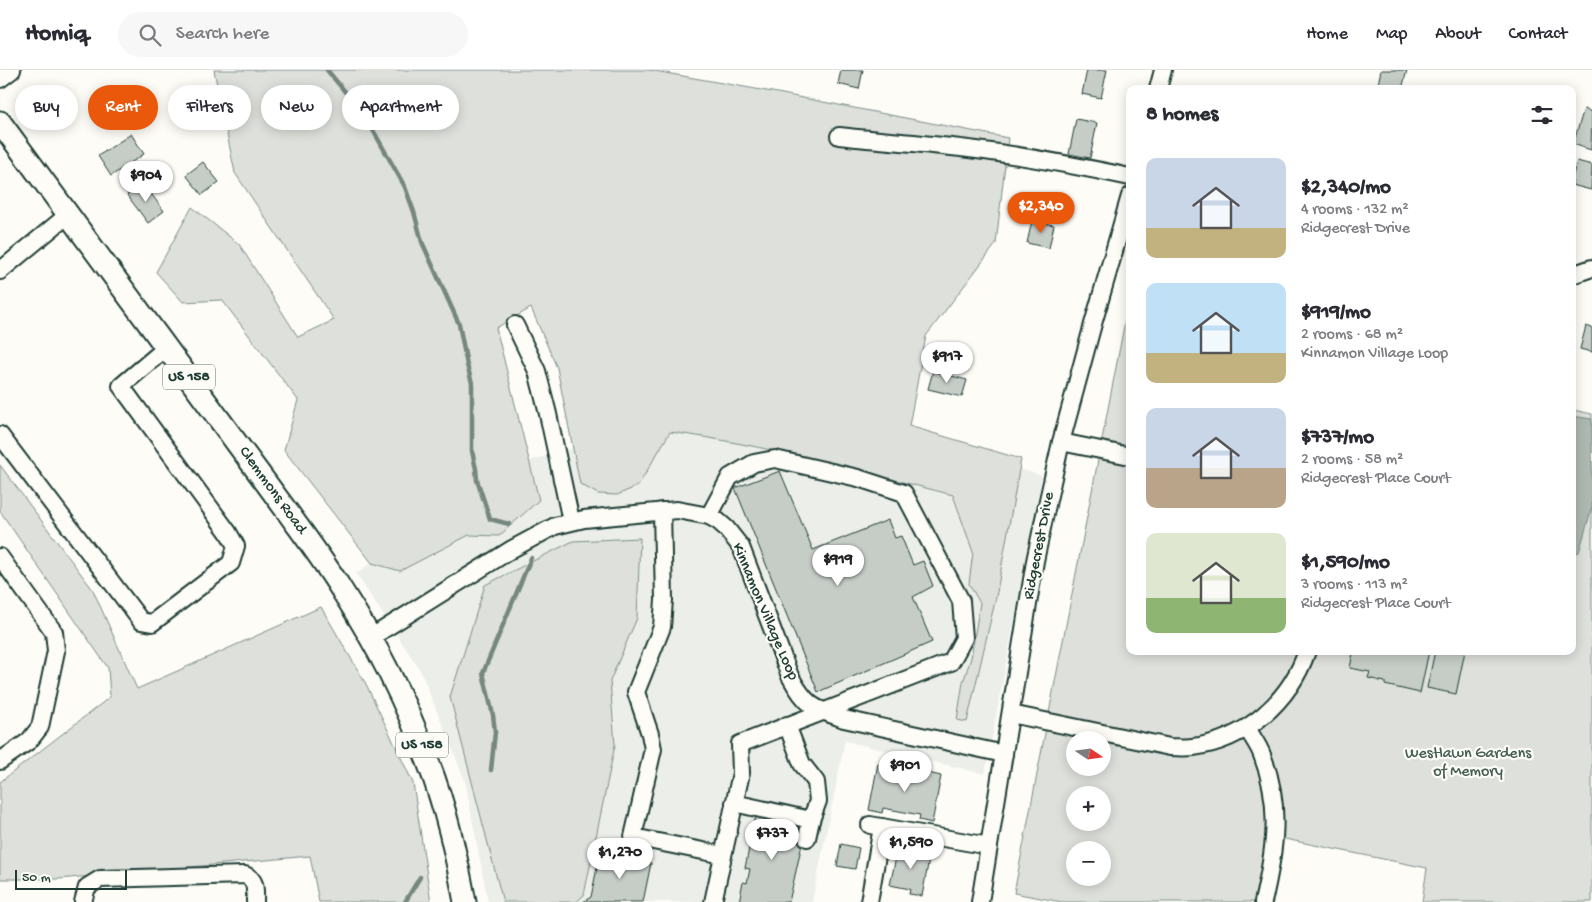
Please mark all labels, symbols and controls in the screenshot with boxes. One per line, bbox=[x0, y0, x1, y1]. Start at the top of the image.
search box bbox=[118, 12, 468, 57]
text: Homiq bbox=[25, 20, 88, 49]
icon: search bbox=[136, 21, 164, 49]
text: Search here bbox=[176, 23, 269, 46]
text: Home bbox=[1306, 24, 1348, 45]
text: Map bbox=[1376, 24, 1407, 45]
text: About bbox=[1435, 24, 1481, 45]
text: Contact bbox=[1509, 24, 1567, 45]
chip: Buy bbox=[15, 85, 78, 130]
chip: Rent bbox=[88, 85, 158, 130]
chip: Filters bbox=[168, 85, 251, 130]
chip: New bbox=[261, 85, 332, 130]
chip: Apartment bbox=[342, 85, 459, 130]
icon: filters bbox=[1528, 101, 1556, 129]
text: 8 homes bbox=[1146, 103, 1218, 128]
pin: $904 bbox=[116, 160, 176, 203]
text: $904 bbox=[130, 167, 162, 186]
text: $2,340/mo bbox=[1301, 176, 1391, 201]
icon: home bbox=[1186, 178, 1246, 238]
pin: $2,340 bbox=[1000, 191, 1082, 234]
text: $2,340 bbox=[1018, 198, 1064, 217]
text: 4 rooms · 132 m² bbox=[1301, 201, 1409, 220]
text: Ridgecrest Drive bbox=[1301, 220, 1410, 239]
text: $919/mo bbox=[1301, 301, 1371, 326]
icon: home bbox=[1186, 303, 1246, 363]
text: 2 rooms · 68 m² bbox=[1301, 326, 1403, 345]
pin: $917 bbox=[917, 342, 977, 384]
text: Kinnamon Village Loop bbox=[1301, 345, 1448, 364]
text: $917 bbox=[932, 348, 962, 367]
road number: US 158 bbox=[163, 364, 215, 390]
text: $737/mo bbox=[1301, 426, 1374, 451]
icon: home bbox=[1186, 428, 1246, 488]
street label: Clemmons Road bbox=[234, 443, 311, 540]
text: 2 rooms · 58 m² bbox=[1301, 451, 1403, 470]
text: Ridgecrest Place Court bbox=[1301, 470, 1451, 489]
street label: Ridgecrest Drive bbox=[1020, 490, 1060, 601]
street label: Kinnamon Village Loop bbox=[726, 541, 802, 684]
pin: $919 bbox=[808, 544, 868, 587]
text: $919 bbox=[823, 551, 853, 570]
text: $1,590/mo bbox=[1301, 551, 1390, 576]
icon: home bbox=[1186, 553, 1246, 613]
text: 3 rooms · 113 m² bbox=[1301, 576, 1408, 595]
text: Ridgecrest Place Court bbox=[1301, 595, 1451, 614]
north arrow bbox=[1066, 731, 1111, 776]
map controls bbox=[1066, 731, 1111, 886]
road number: US 158 bbox=[396, 732, 448, 758]
park label: Westlawn Gardens of Memory bbox=[1405, 745, 1532, 782]
pin: $901 bbox=[875, 750, 935, 793]
text: $901 bbox=[890, 757, 920, 776]
button: + bbox=[1066, 786, 1111, 831]
pin: $737 bbox=[742, 818, 802, 861]
text: $737 bbox=[756, 825, 788, 844]
pin: $1,590 bbox=[870, 828, 952, 870]
text: $1,590 bbox=[889, 834, 933, 853]
pin: $1,270 bbox=[579, 838, 661, 880]
button: − bbox=[1066, 841, 1111, 886]
text: $1,270 bbox=[598, 844, 642, 863]
scale bar bbox=[15, 867, 128, 890]
text: 50 m bbox=[22, 870, 51, 887]

